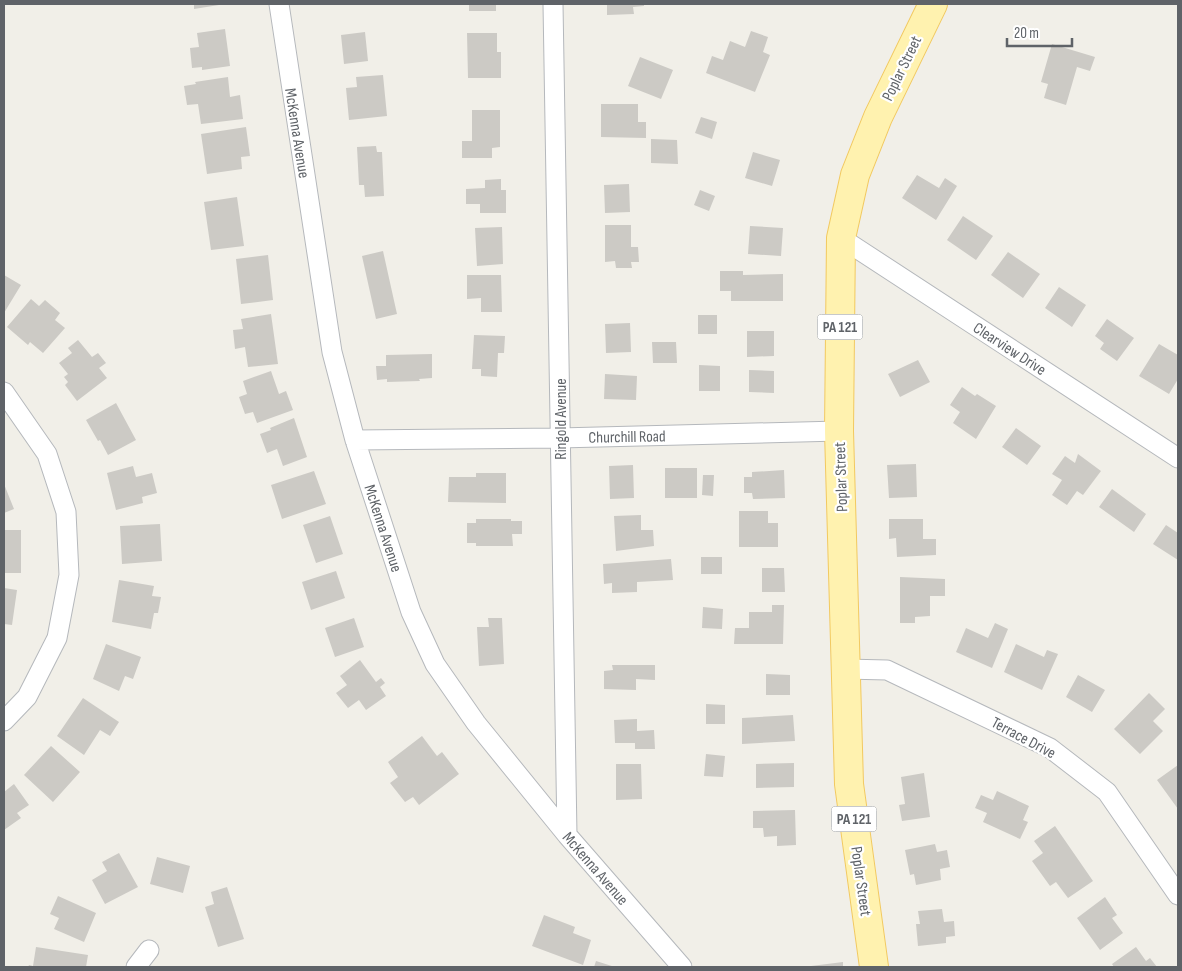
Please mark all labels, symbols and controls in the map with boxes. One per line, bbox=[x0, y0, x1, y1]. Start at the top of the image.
scale bar bbox=[1007, 15, 1072, 47]
text: 20 m bbox=[1014, 24, 1039, 43]
street label: Poplar Street bbox=[878, 33, 926, 104]
street label: McKenna Avenue bbox=[280, 87, 313, 180]
road number: PA 121 bbox=[818, 314, 862, 340]
street label: Clearview Drive bbox=[969, 319, 1049, 380]
street label: Ringold Avenue bbox=[552, 378, 571, 460]
street label: Churchill Road bbox=[588, 427, 666, 448]
street label: Poplar Street bbox=[831, 442, 852, 512]
street label: McKenna Avenue bbox=[360, 482, 406, 575]
street label: Terrace Drive bbox=[988, 713, 1059, 763]
road number: PA 121 bbox=[832, 806, 876, 832]
street label: McKenna Avenue bbox=[558, 828, 632, 909]
street label: Poplar Street bbox=[846, 845, 875, 917]

